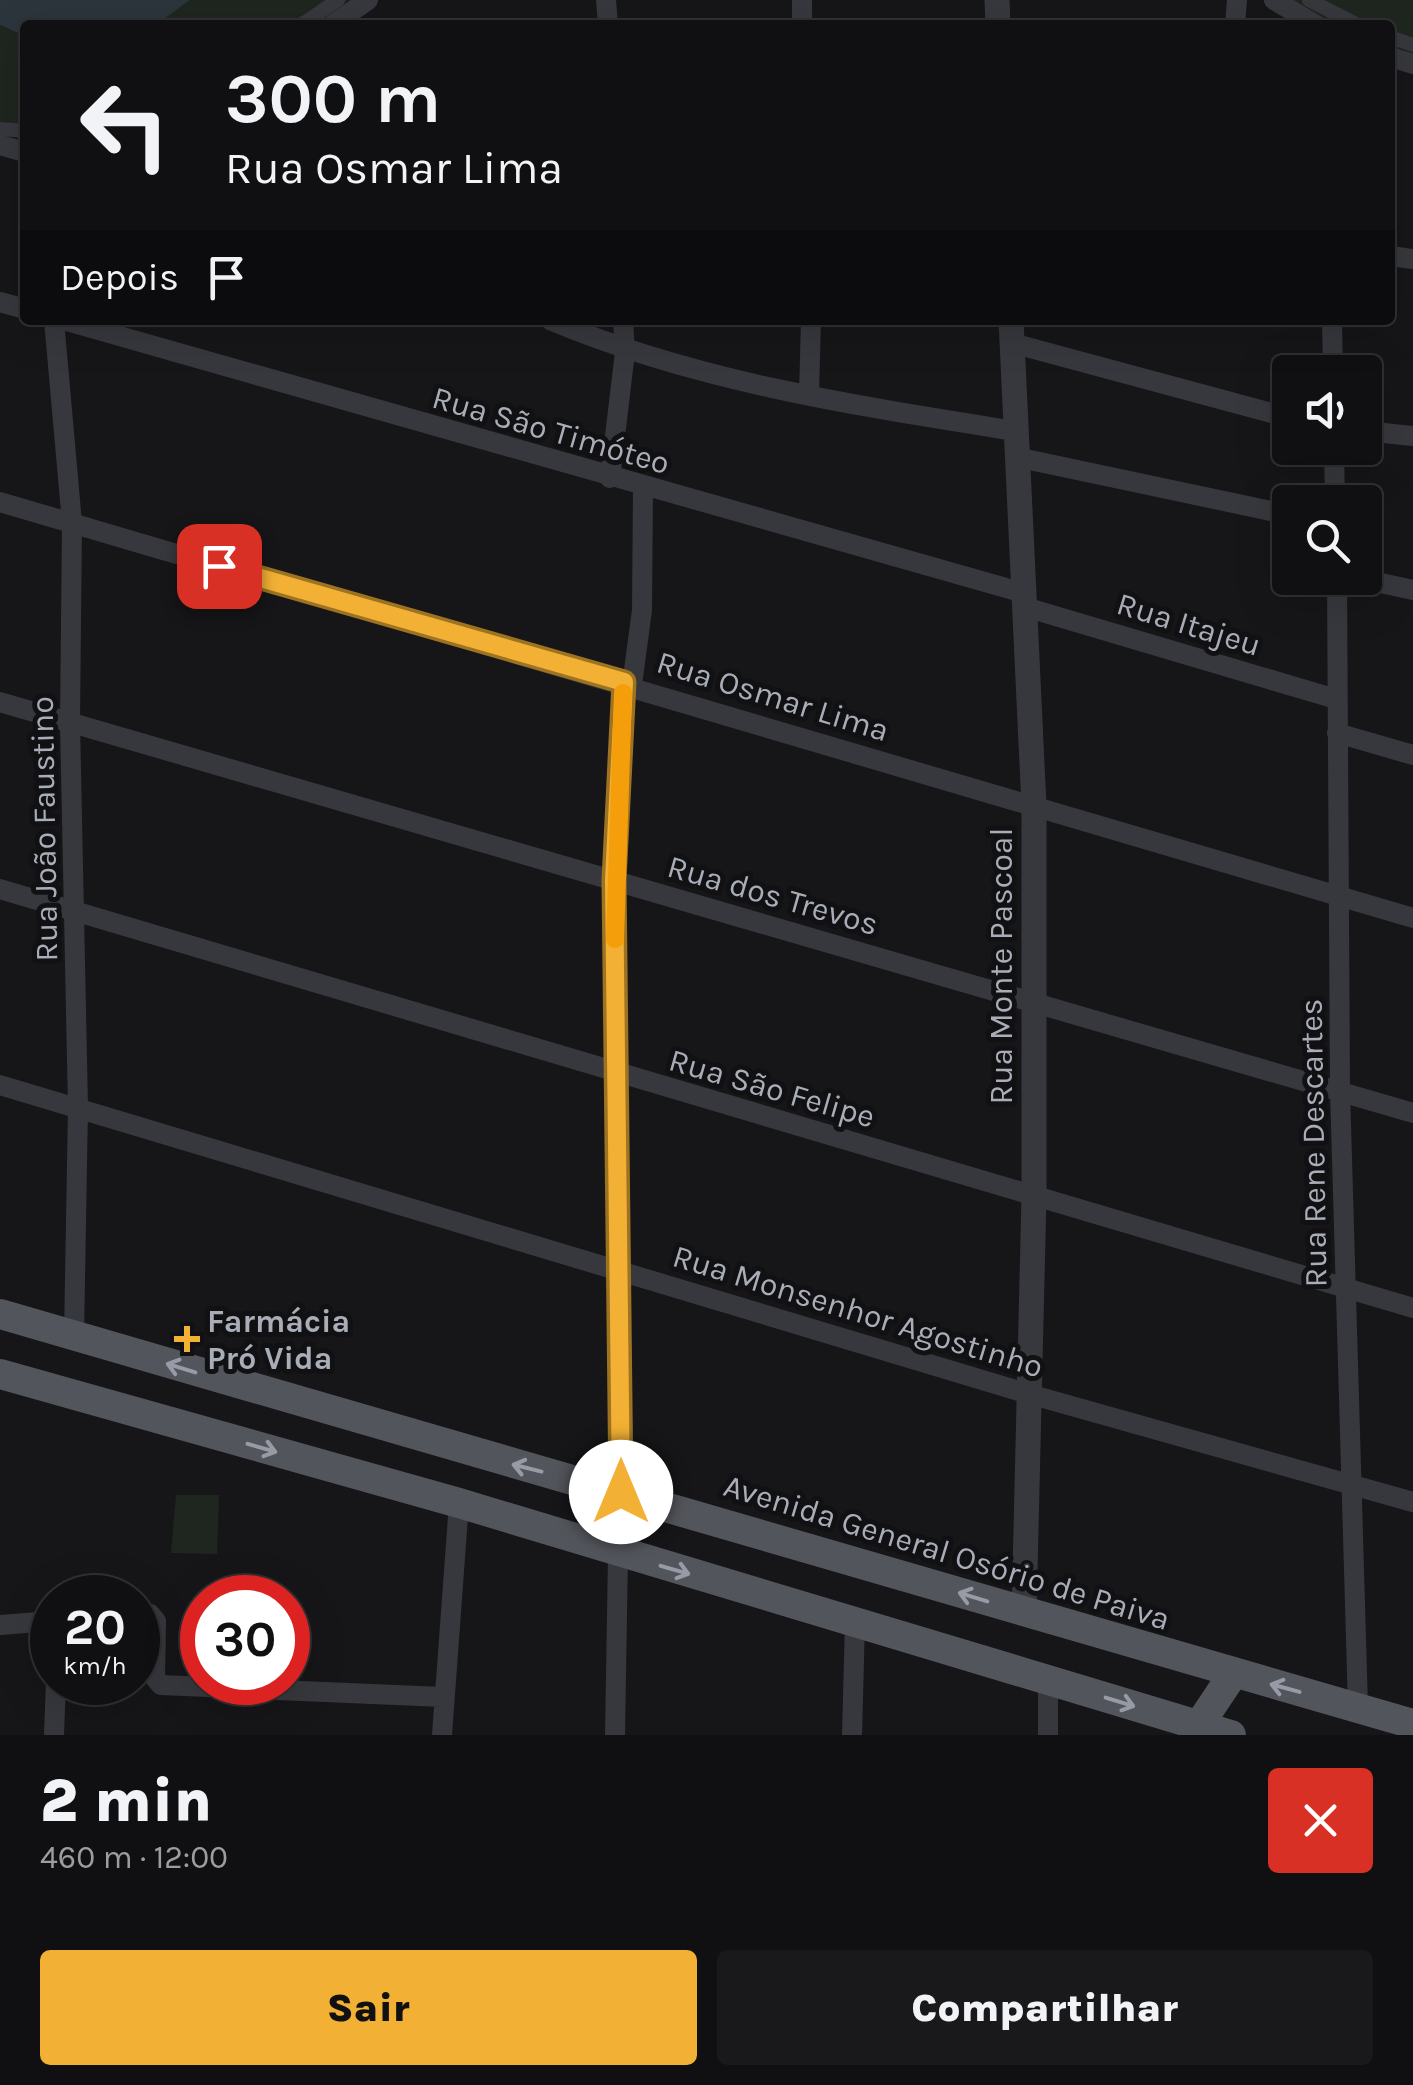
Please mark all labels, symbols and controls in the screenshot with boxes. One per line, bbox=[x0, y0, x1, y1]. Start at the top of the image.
text: 300 m bbox=[225, 58, 441, 140]
icon: left bbox=[60, 60, 190, 190]
text: Rua Osmar Lima bbox=[225, 142, 563, 194]
icon: arrive bbox=[199, 250, 254, 305]
text: Depois bbox=[60, 255, 179, 300]
map controls bbox=[1272, 355, 1382, 595]
button: sound bbox=[1272, 355, 1382, 465]
street label: Rua São Timóteo bbox=[428, 379, 674, 482]
button: search bbox=[1272, 485, 1382, 595]
pin bbox=[177, 524, 262, 609]
icon: arrive bbox=[192, 539, 247, 594]
street label: Rua Itajeu bbox=[1112, 585, 1265, 664]
street label: Rua Osmar Lima bbox=[652, 644, 893, 749]
street label: Rua João Faustino bbox=[24, 696, 65, 962]
street label: Rua Monte Pascoal bbox=[983, 828, 1020, 1104]
street label: Rua dos Trevos bbox=[663, 848, 882, 943]
street label: Rua Rene Descartes bbox=[1292, 998, 1335, 1288]
street label: Rua São Felipe bbox=[665, 1041, 879, 1136]
street label: Rua Monsenhor Agostinho bbox=[668, 1237, 1047, 1385]
place label: Farmácia Pró Vida bbox=[207, 1303, 350, 1377]
marker: Farmácia Pró Vida bbox=[176, 1328, 198, 1350]
one-way arrow bbox=[166, 1358, 197, 1376]
one-way arrow bbox=[246, 1439, 277, 1458]
position arrow bbox=[569, 1440, 673, 1544]
one-way arrow bbox=[512, 1458, 544, 1476]
street label: Avenida General Osório de Paiva bbox=[719, 1467, 1174, 1638]
one-way arrow bbox=[658, 1562, 690, 1580]
speed limit sign: 30 bbox=[180, 1575, 310, 1705]
one-way arrow bbox=[958, 1587, 990, 1605]
text: 20 bbox=[64, 1598, 126, 1657]
text: km/h bbox=[63, 1651, 127, 1680]
one-way arrow bbox=[1270, 1677, 1302, 1696]
one-way arrow bbox=[1104, 1694, 1136, 1712]
text: 2 min bbox=[40, 1766, 212, 1836]
button: close bbox=[1268, 1768, 1373, 1873]
text: 460 m · 12:00 bbox=[40, 1839, 228, 1876]
button: Sair bbox=[40, 1950, 697, 2065]
button: Compartilhar bbox=[717, 1950, 1373, 2065]

